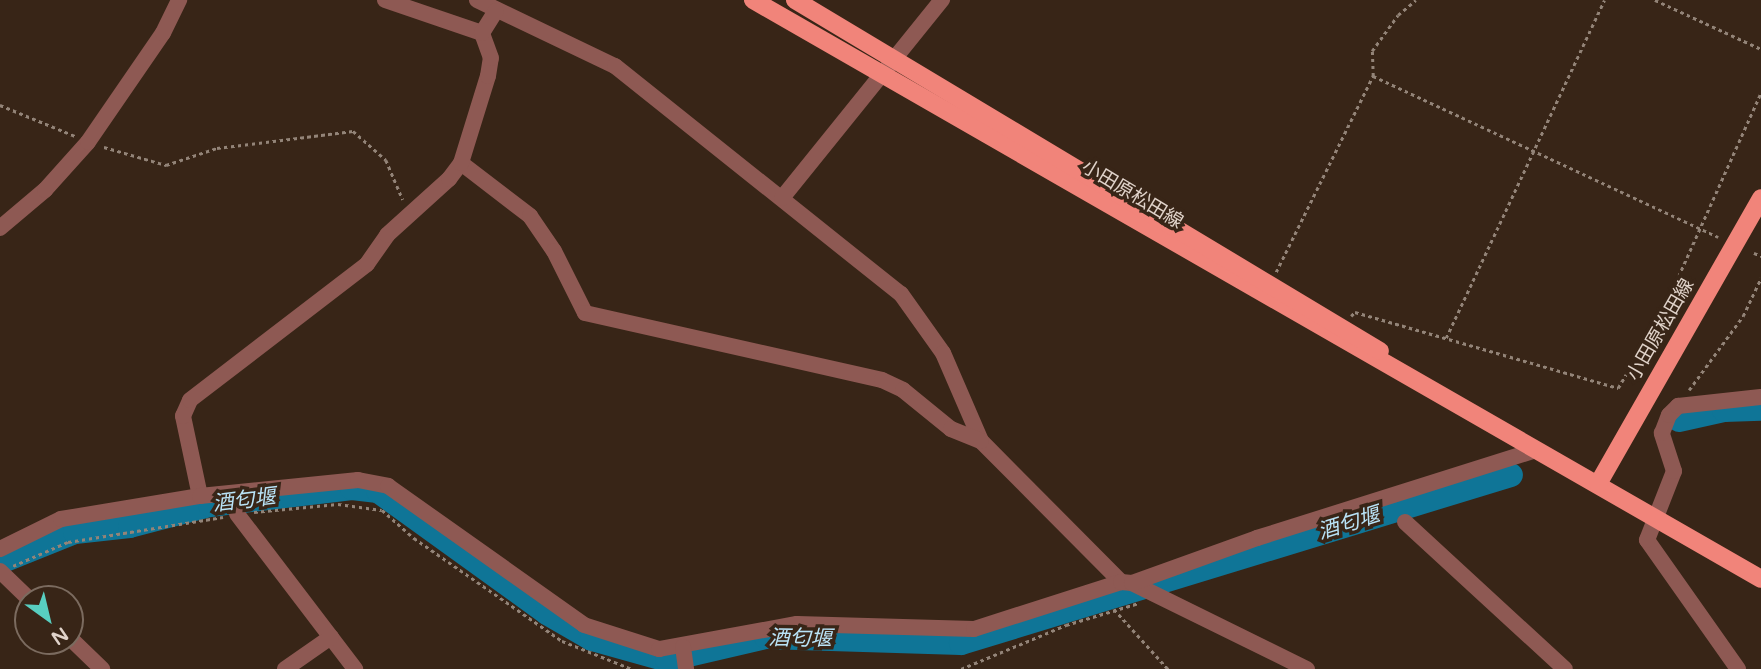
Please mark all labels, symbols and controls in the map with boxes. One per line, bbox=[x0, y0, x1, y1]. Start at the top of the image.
street label: 小田原松田線 bbox=[1077, 156, 1187, 234]
street label: 小田原松田線 bbox=[1623, 275, 1699, 385]
water label: 酒匂堰 bbox=[211, 485, 277, 517]
water label: 酒匂堰 bbox=[1315, 503, 1383, 545]
north arrow bbox=[14, 585, 84, 655]
text: N bbox=[47, 622, 72, 649]
water label: 酒匂堰 bbox=[768, 626, 832, 652]

